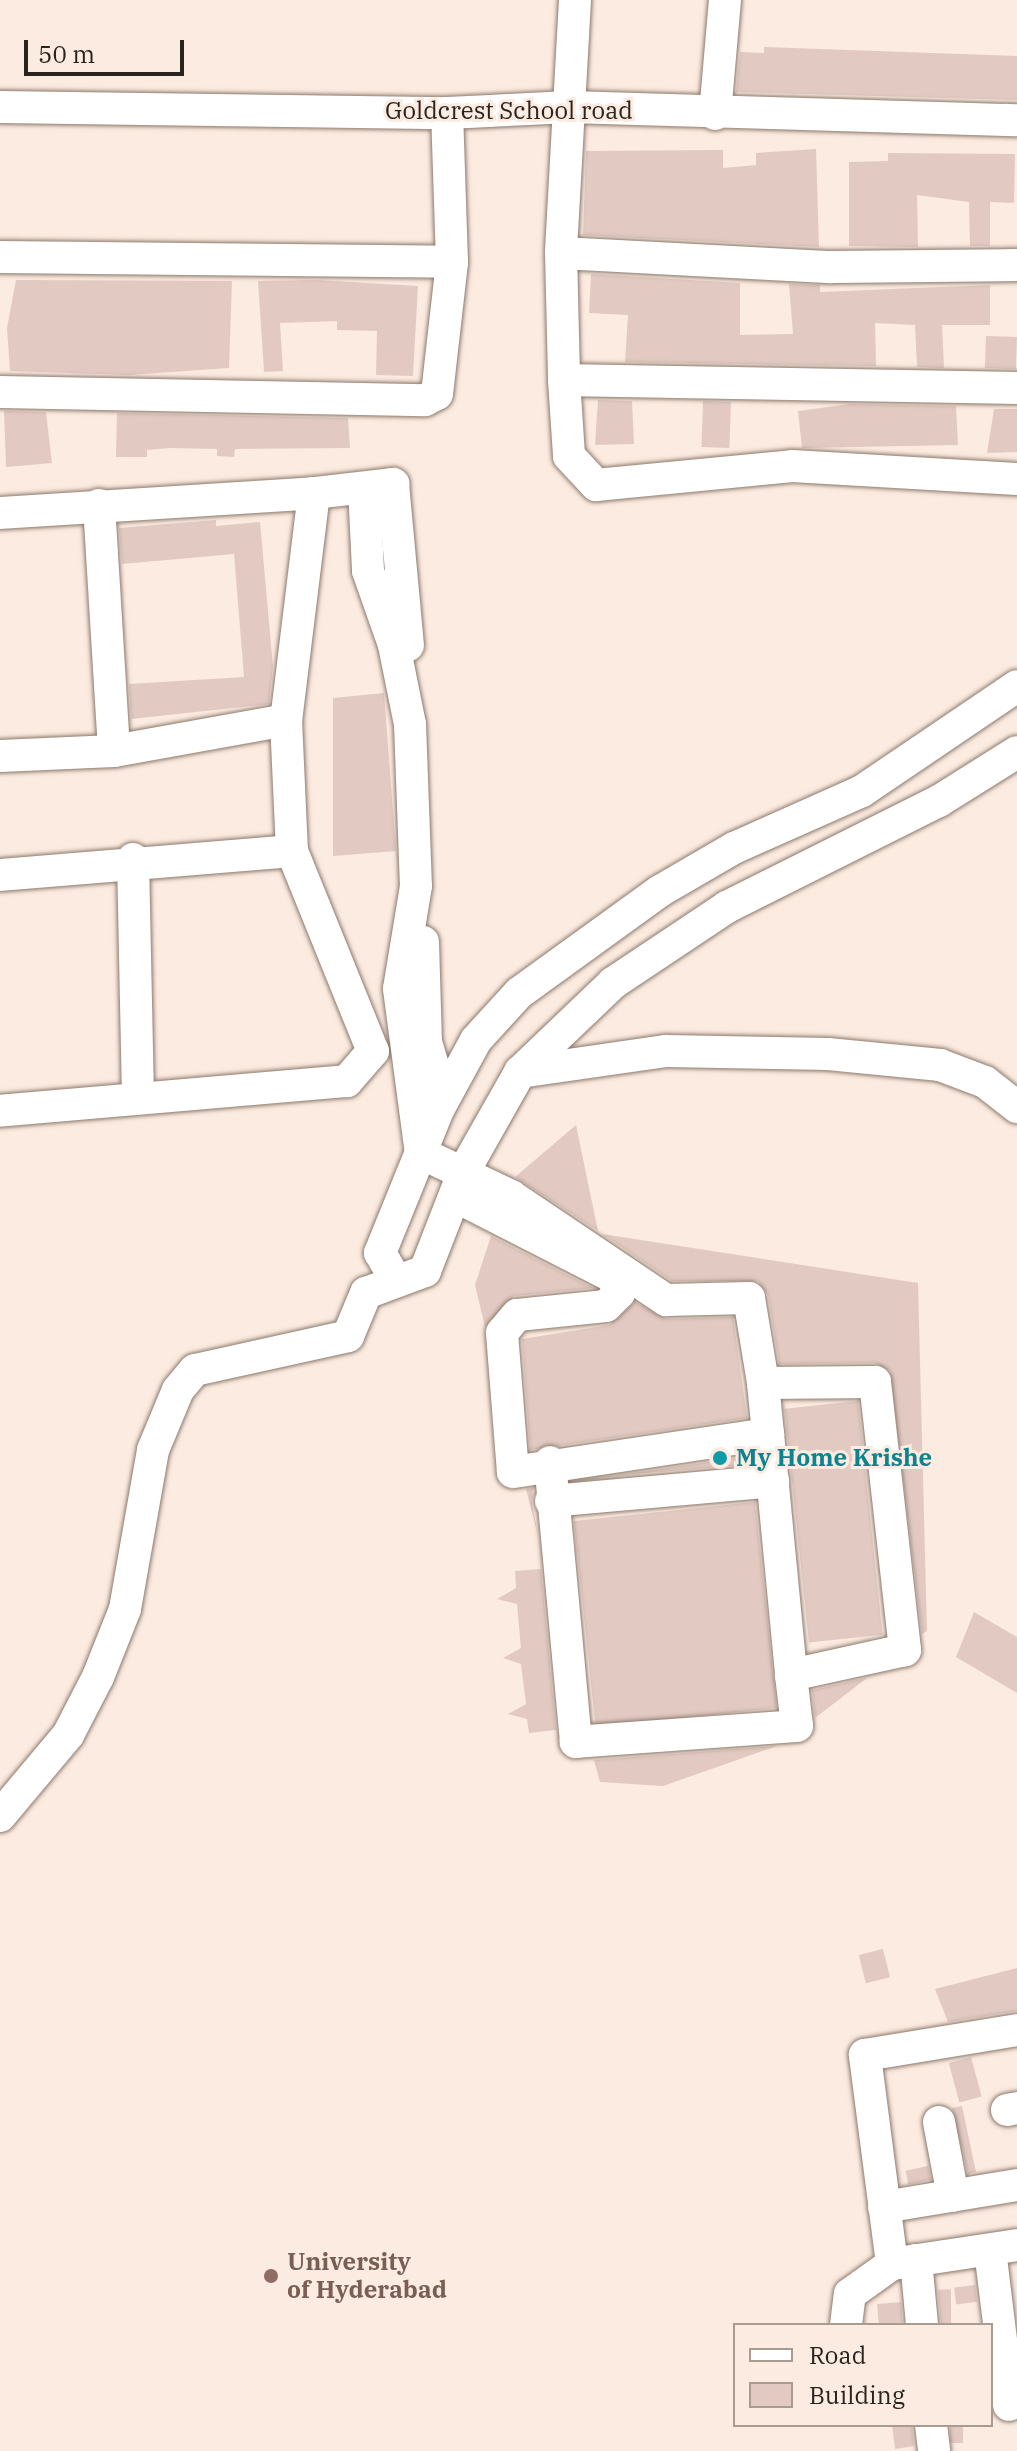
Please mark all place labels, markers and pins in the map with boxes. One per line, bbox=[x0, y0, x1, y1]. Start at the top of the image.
place label: My Home Krishe bbox=[736, 1444, 932, 1472]
marker: My Home Krishe bbox=[711, 1449, 729, 1467]
place label: University of Hyderabad bbox=[287, 2248, 447, 2304]
marker: University of Hyderabad bbox=[262, 2267, 280, 2285]

